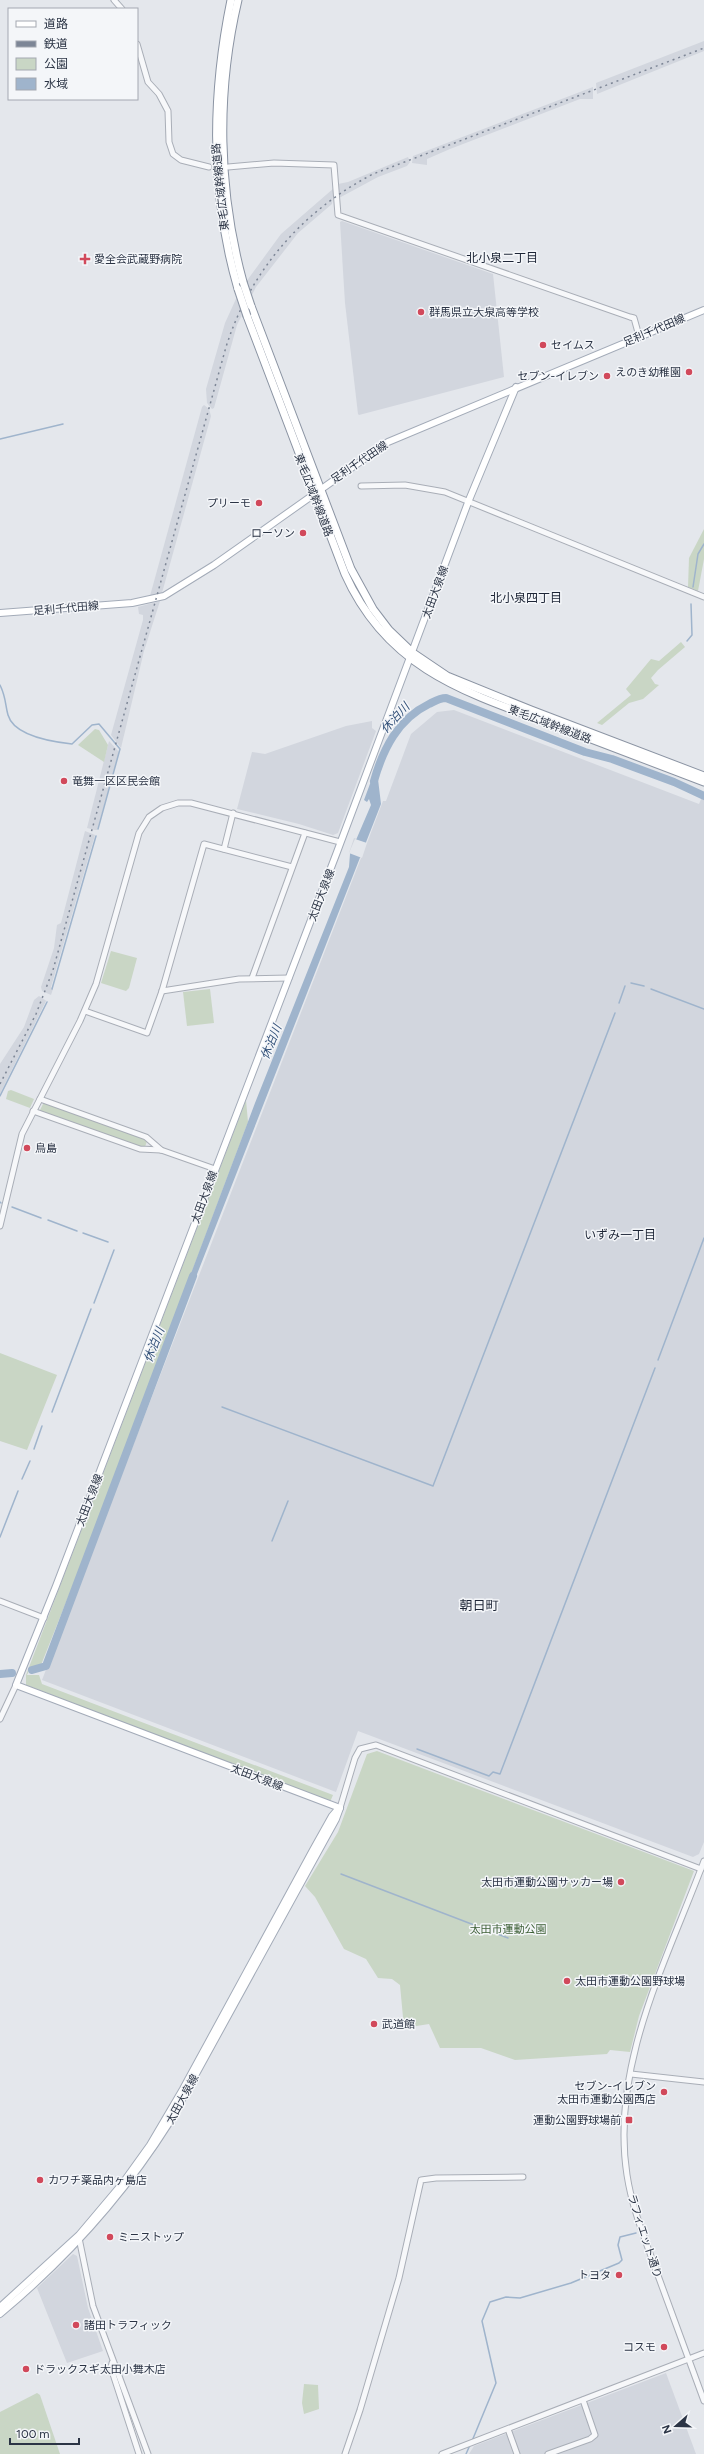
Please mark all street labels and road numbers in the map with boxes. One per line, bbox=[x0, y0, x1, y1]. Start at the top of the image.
street label: 東毛広域幹線道路 bbox=[209, 143, 232, 231]
street label: 足利千代田線 bbox=[621, 312, 687, 349]
street label: 足利千代田線 bbox=[328, 439, 390, 486]
street label: 東毛広域幹線道路 bbox=[292, 452, 335, 539]
street label: 太田大泉線 bbox=[420, 564, 451, 620]
street label: 足利千代田線 bbox=[33, 599, 99, 618]
street label: 東毛広域幹線道路 bbox=[506, 703, 593, 746]
street label: 太田大泉線 bbox=[306, 867, 337, 923]
street label: 太田大泉線 bbox=[189, 1169, 220, 1225]
street label: 太田大泉線 bbox=[74, 1472, 105, 1528]
street label: 太田大泉線 bbox=[229, 1762, 285, 1793]
street label: 太田大泉線 bbox=[163, 2072, 201, 2126]
street label: ラフィエット通り bbox=[625, 2192, 664, 2280]

